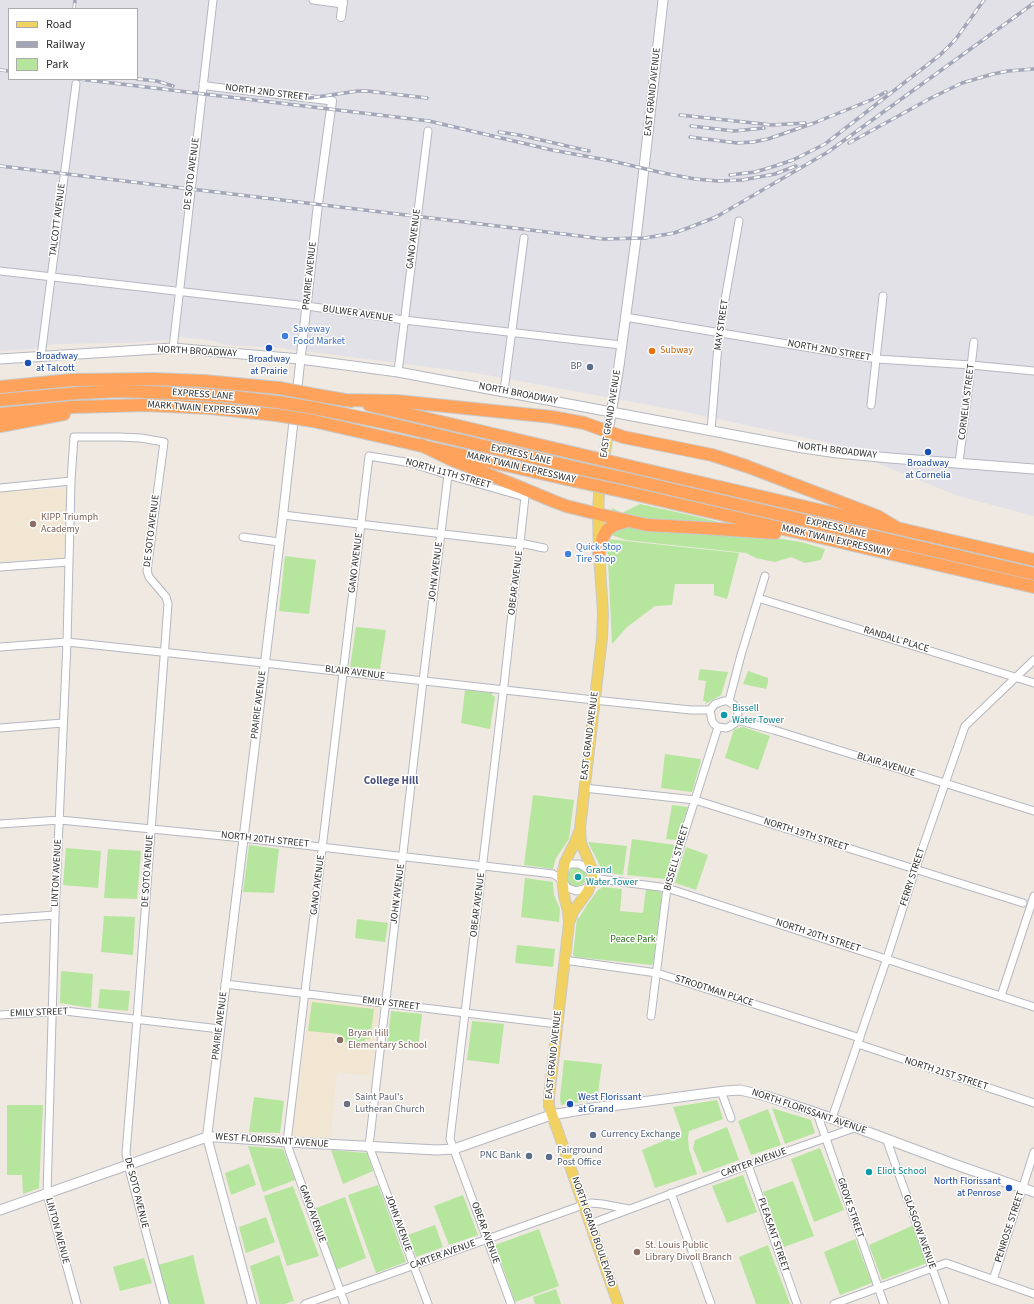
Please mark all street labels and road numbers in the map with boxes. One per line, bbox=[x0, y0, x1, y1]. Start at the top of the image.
street label: EAST GRAND AVENUE bbox=[642, 47, 664, 137]
street label: NORTH 2ND STREET bbox=[224, 82, 310, 104]
street label: DE SOTO AVENUE bbox=[182, 137, 202, 211]
street label: TALCOTT AVENUE bbox=[48, 183, 68, 257]
street label: GANO AVENUE bbox=[404, 208, 424, 270]
street label: PRAIRIE AVENUE bbox=[300, 241, 320, 311]
street label: MAY STREET bbox=[712, 299, 732, 351]
street label: BULWER AVENUE bbox=[322, 303, 394, 325]
street label: NORTH 2ND STREET bbox=[786, 338, 872, 364]
street label: NORTH BROADWAY bbox=[157, 344, 237, 360]
street label: CORNELIA STREET bbox=[956, 363, 978, 441]
street label: EAST GRAND AVENUE bbox=[598, 369, 624, 459]
street label: NORTH BROADWAY bbox=[478, 380, 558, 408]
street label: EXPRESS LANE bbox=[172, 387, 234, 403]
street label: MARK TWAIN EXPRESSWAY bbox=[147, 399, 259, 419]
street label: NORTH BROADWAY bbox=[797, 440, 877, 462]
street label: EXPRESS LANE bbox=[490, 442, 552, 468]
street label: MARK TWAIN EXPRESSWAY bbox=[465, 450, 577, 486]
street label: NORTH 11TH STREET bbox=[404, 456, 492, 492]
street label: DE SOTO AVENUE bbox=[142, 494, 162, 568]
street label: EXPRESS LANE bbox=[805, 515, 867, 541]
street label: MARK TWAIN EXPRESSWAY bbox=[780, 523, 892, 559]
street label: GANO AVENUE bbox=[346, 532, 366, 594]
street label: JOHN AVENUE bbox=[426, 541, 446, 603]
street label: OBEAR AVENUE bbox=[506, 550, 526, 616]
street label: RANDALL PLACE bbox=[862, 624, 930, 656]
street label: BLAIR AVENUE bbox=[324, 663, 386, 683]
street label: PRAIRIE AVENUE bbox=[249, 670, 269, 740]
street label: EAST GRAND AVENUE bbox=[579, 691, 601, 781]
street label: BLAIR AVENUE bbox=[855, 750, 917, 780]
street label: NORTH 19TH STREET bbox=[762, 816, 850, 854]
street label: BISSELL STREET bbox=[662, 824, 692, 892]
street label: NORTH 20TH STREET bbox=[220, 829, 310, 851]
street label: DE SOTO AVENUE bbox=[139, 834, 157, 908]
street label: LINTON AVENUE bbox=[49, 839, 65, 907]
street label: FERRY STREET bbox=[898, 846, 928, 908]
street label: GANO AVENUE bbox=[308, 854, 328, 916]
street label: JOHN AVENUE bbox=[388, 863, 408, 925]
street label: OBEAR AVENUE bbox=[468, 872, 488, 938]
street label: NORTH 20TH STREET bbox=[774, 917, 862, 955]
street label: STRODTMAN PLACE bbox=[673, 973, 755, 1009]
street label: PRAIRIE AVENUE bbox=[210, 991, 230, 1061]
street label: EMILY STREET bbox=[361, 995, 421, 1013]
street label: EMILY STREET bbox=[10, 1006, 68, 1020]
street label: EAST GRAND AVENUE bbox=[543, 1010, 565, 1100]
street label: NORTH 21ST STREET bbox=[903, 1055, 989, 1093]
street label: NORTH FLORISSANT AVENUE bbox=[750, 1087, 868, 1137]
street label: WEST FLORISSANT AVENUE bbox=[215, 1131, 329, 1151]
street label: CARTER AVENUE bbox=[720, 1146, 788, 1180]
street label: DE SOTO AVENUE bbox=[121, 1156, 151, 1230]
street label: NORTH GRAND BOULEVARD bbox=[568, 1175, 618, 1289]
street label: GROVE STREET bbox=[834, 1176, 866, 1240]
street label: GANO AVENUE bbox=[296, 1183, 328, 1245]
street label: PENROSE STREET bbox=[993, 1190, 1027, 1264]
street label: JOHN AVENUE bbox=[382, 1193, 414, 1253]
street label: GLASGOW AVENUE bbox=[900, 1193, 938, 1271]
street label: PLEASANT STREET bbox=[755, 1196, 791, 1274]
street label: LINTON AVENUE bbox=[42, 1197, 72, 1265]
street label: OBEAR AVENUE bbox=[468, 1200, 502, 1266]
street label: CARTER AVENUE bbox=[409, 1238, 477, 1272]

